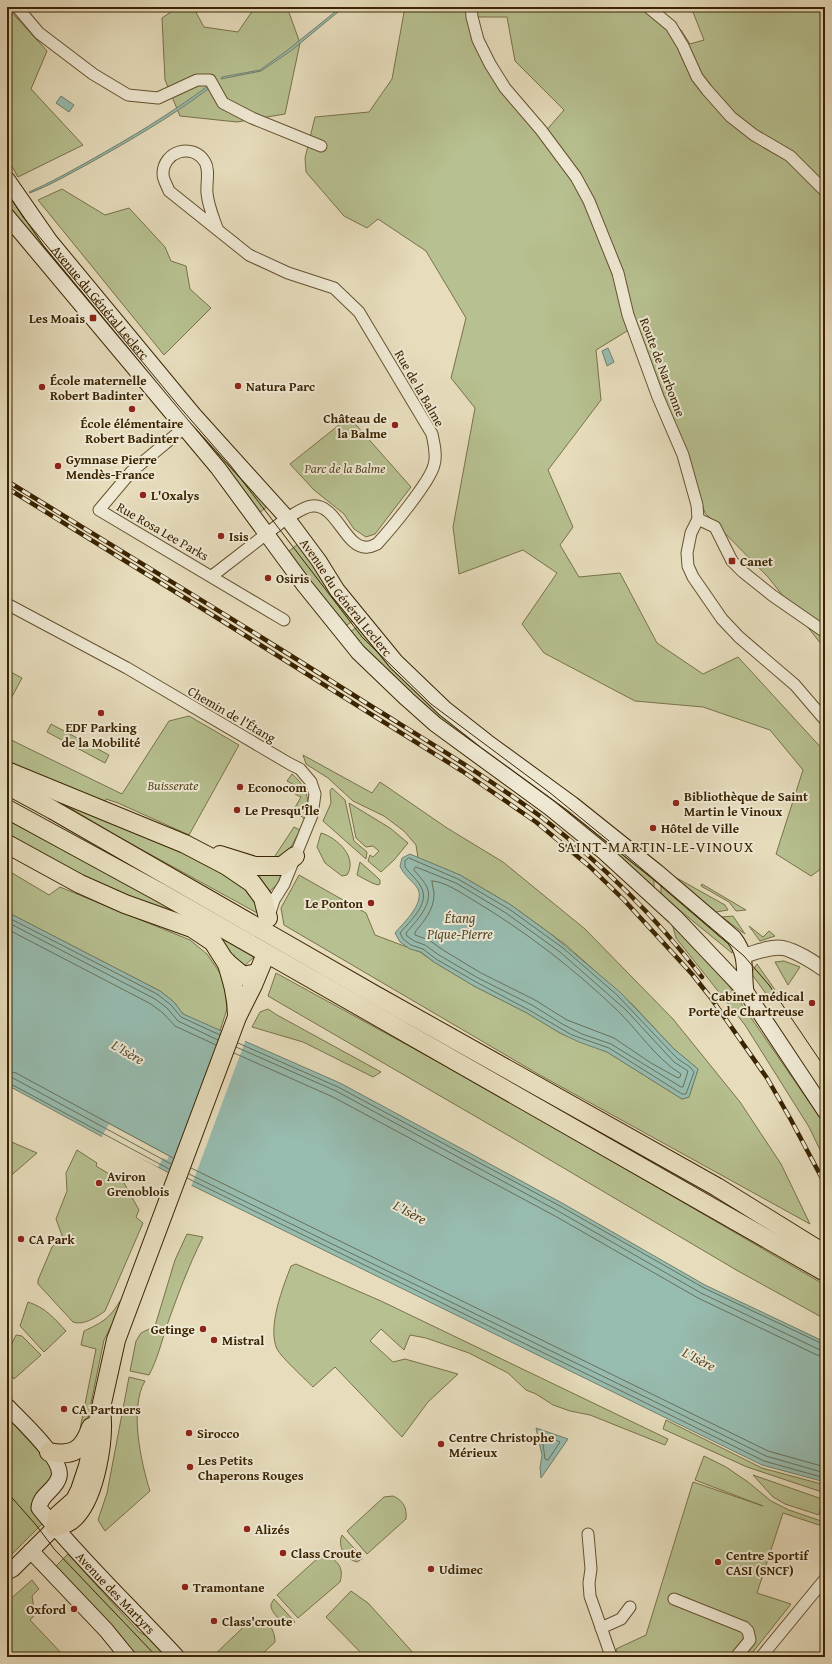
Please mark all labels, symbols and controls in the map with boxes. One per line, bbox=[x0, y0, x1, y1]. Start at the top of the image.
street label: Avenue du Général Leclerc bbox=[47, 241, 154, 364]
place label: Les Moais bbox=[29, 309, 85, 328]
marker: Les Moais bbox=[88, 313, 98, 323]
street label: Route de Narbonne bbox=[635, 315, 690, 419]
street label: Rue de la Balme bbox=[390, 346, 449, 430]
place label: École maternelle Robert Badinter bbox=[50, 371, 147, 405]
place label: Natura Parc bbox=[246, 377, 315, 396]
marker: Natura Parc bbox=[233, 381, 243, 391]
marker: École maternelle Robert Badinter bbox=[37, 382, 47, 392]
marker: École élémentaire Robert Badinter bbox=[127, 404, 137, 414]
place label: Château de la Balme bbox=[323, 409, 387, 443]
place label: École élémentaire Robert Badinter bbox=[81, 414, 183, 448]
marker: Château de la Balme bbox=[390, 420, 400, 430]
place label: Gymnase Pierre Mendès-France bbox=[66, 450, 157, 484]
park label: Parc de la Balme bbox=[303, 459, 386, 478]
marker: Gymnase Pierre Mendès-France bbox=[53, 461, 63, 471]
place label: L'Oxalys bbox=[151, 486, 200, 505]
marker: L'Oxalys bbox=[138, 490, 148, 500]
street label: Rue Rosa Lee Parks bbox=[113, 497, 212, 566]
place label: Isis bbox=[229, 527, 249, 546]
marker: Isis bbox=[216, 531, 226, 541]
street label: Avenue du Général Leclerc bbox=[295, 534, 397, 661]
place label: Canet bbox=[740, 552, 773, 571]
marker: Canet bbox=[727, 556, 737, 566]
place label: Osiris bbox=[276, 569, 310, 588]
marker: Osiris bbox=[263, 573, 273, 583]
street label: Chemin de l'Étang bbox=[184, 681, 280, 748]
marker: EDF Parking de la Mobilité bbox=[96, 708, 106, 718]
place label: EDF Parking de la Mobilité bbox=[62, 718, 140, 752]
park label: Buisserate bbox=[147, 776, 198, 795]
place label: Econocom bbox=[248, 778, 307, 797]
marker: Econocom bbox=[235, 782, 245, 792]
place label: Bibliothèque de Saint Martin le Vinoux bbox=[684, 787, 808, 821]
marker: Bibliothèque de Saint Martin le Vinoux bbox=[671, 798, 681, 808]
place label: Le Presqu'Île bbox=[245, 801, 319, 820]
marker: Le Presqu'Île bbox=[232, 805, 242, 815]
place label: Hôtel de Ville bbox=[661, 819, 739, 838]
marker: Hôtel de Ville bbox=[648, 823, 658, 833]
district label: SAINT-MARTIN-LE-VINOUX bbox=[558, 836, 754, 857]
place label: Le Ponton bbox=[305, 894, 363, 913]
marker: Le Ponton bbox=[366, 898, 376, 908]
water label: Étang Pique-Pierre bbox=[426, 908, 493, 944]
place label: Cabinet médical Porte de Chartreuse bbox=[688, 987, 804, 1021]
marker: Cabinet médical Porte de Chartreuse bbox=[807, 998, 817, 1008]
water label: L'Isère bbox=[107, 1034, 148, 1070]
place label: Aviron Grenoblois bbox=[107, 1167, 170, 1201]
marker: Aviron Grenoblois bbox=[94, 1178, 104, 1188]
water label: L'Isère bbox=[389, 1195, 430, 1229]
place label: CA Park bbox=[29, 1230, 75, 1249]
marker: CA Park bbox=[16, 1234, 26, 1244]
place label: Getinge bbox=[151, 1320, 195, 1339]
marker: Getinge bbox=[198, 1324, 208, 1334]
place label: Mistral bbox=[222, 1331, 264, 1350]
marker: Mistral bbox=[209, 1335, 219, 1345]
water label: L'Isère bbox=[678, 1342, 719, 1376]
place label: CA Partners bbox=[72, 1400, 141, 1419]
marker: CA Partners bbox=[59, 1404, 69, 1414]
place label: Sirocco bbox=[197, 1424, 240, 1443]
marker: Sirocco bbox=[184, 1428, 194, 1438]
place label: Centre Christophe Mérieux bbox=[449, 1428, 554, 1462]
marker: Centre Christophe Mérieux bbox=[436, 1439, 446, 1449]
place label: Les Petits Chaperons Rouges bbox=[198, 1451, 304, 1485]
marker: Les Petits Chaperons Rouges bbox=[185, 1462, 195, 1472]
place label: Alizés bbox=[255, 1520, 290, 1539]
marker: Alizés bbox=[242, 1524, 252, 1534]
place label: Class Croute bbox=[291, 1544, 362, 1563]
place label: Centre Sportif CASI (SNCF) bbox=[726, 1546, 809, 1580]
street label: Avenue des Martyrs bbox=[71, 1547, 160, 1638]
marker: Class Croute bbox=[278, 1548, 288, 1558]
marker: Centre Sportif CASI (SNCF) bbox=[713, 1557, 723, 1567]
place label: Udimec bbox=[439, 1560, 483, 1579]
marker: Udimec bbox=[426, 1564, 436, 1574]
place label: Tramontane bbox=[193, 1578, 265, 1597]
marker: Tramontane bbox=[180, 1582, 190, 1592]
place label: Oxford bbox=[26, 1600, 67, 1619]
marker: Oxford bbox=[69, 1604, 79, 1614]
place label: Class'croute bbox=[222, 1612, 292, 1631]
marker: Class'croute bbox=[209, 1616, 219, 1626]

